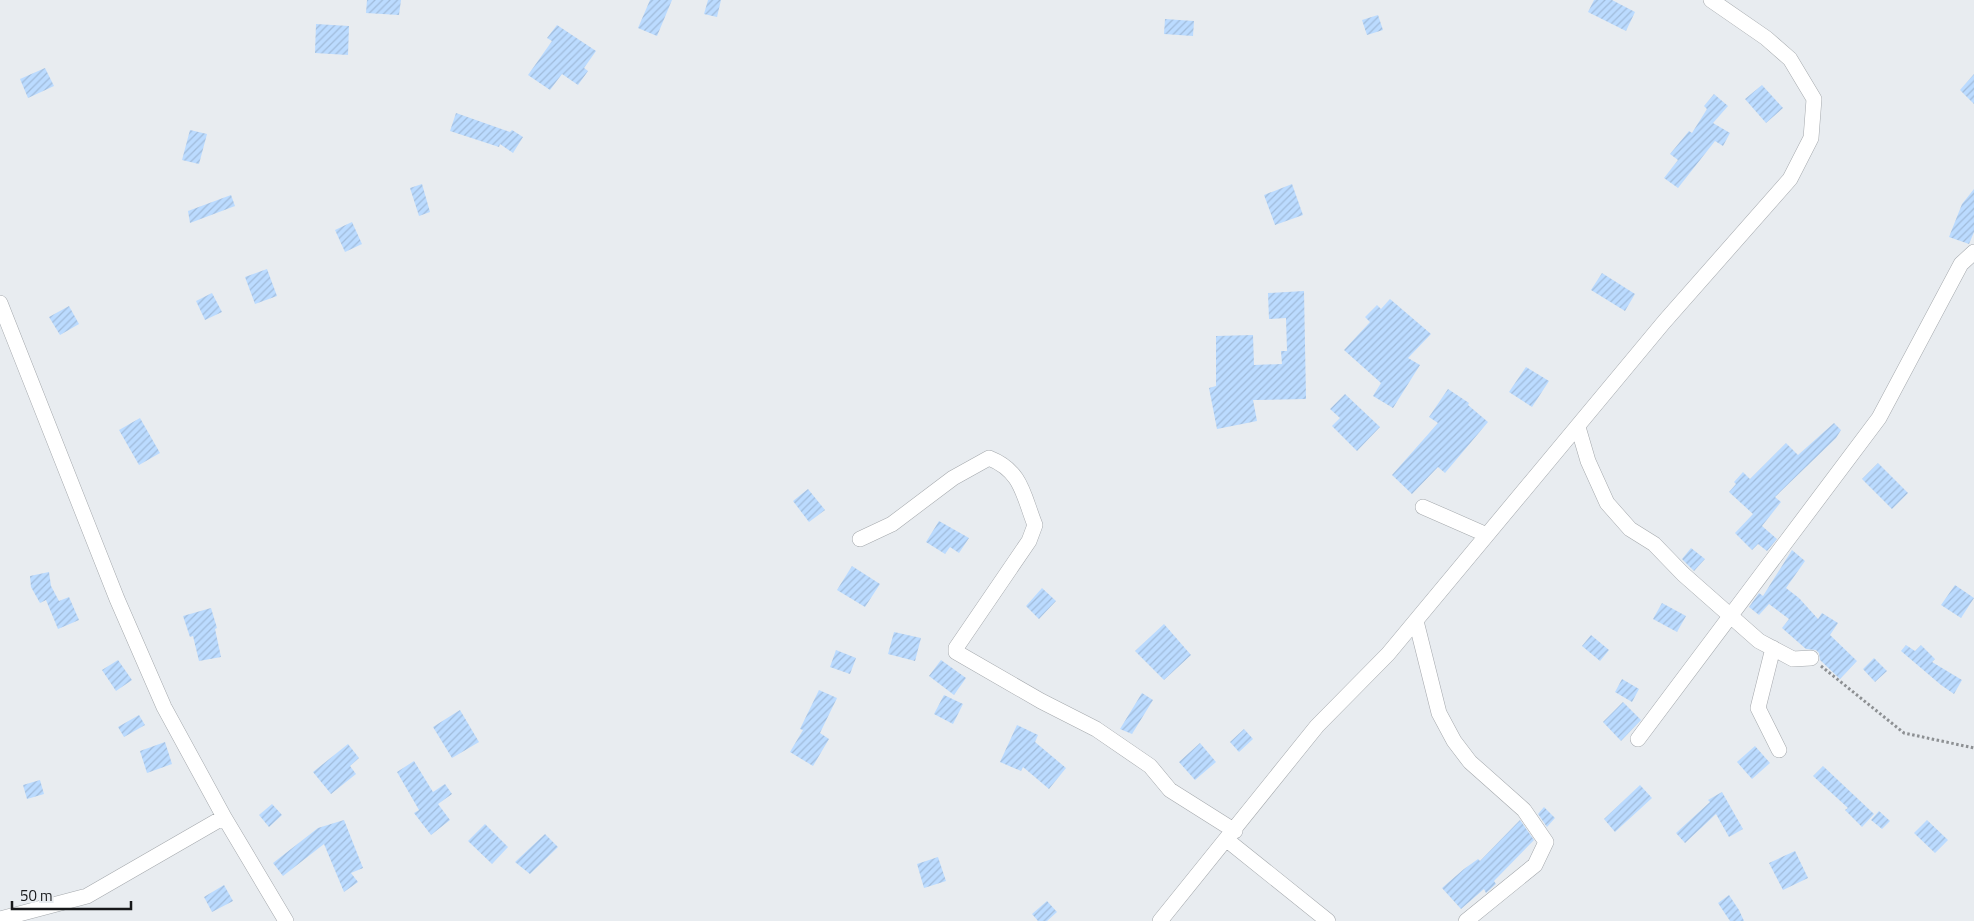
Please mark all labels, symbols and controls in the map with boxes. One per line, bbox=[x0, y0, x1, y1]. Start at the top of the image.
scale bar bbox=[12, 878, 131, 910]
text: 50 m bbox=[20, 884, 53, 907]

